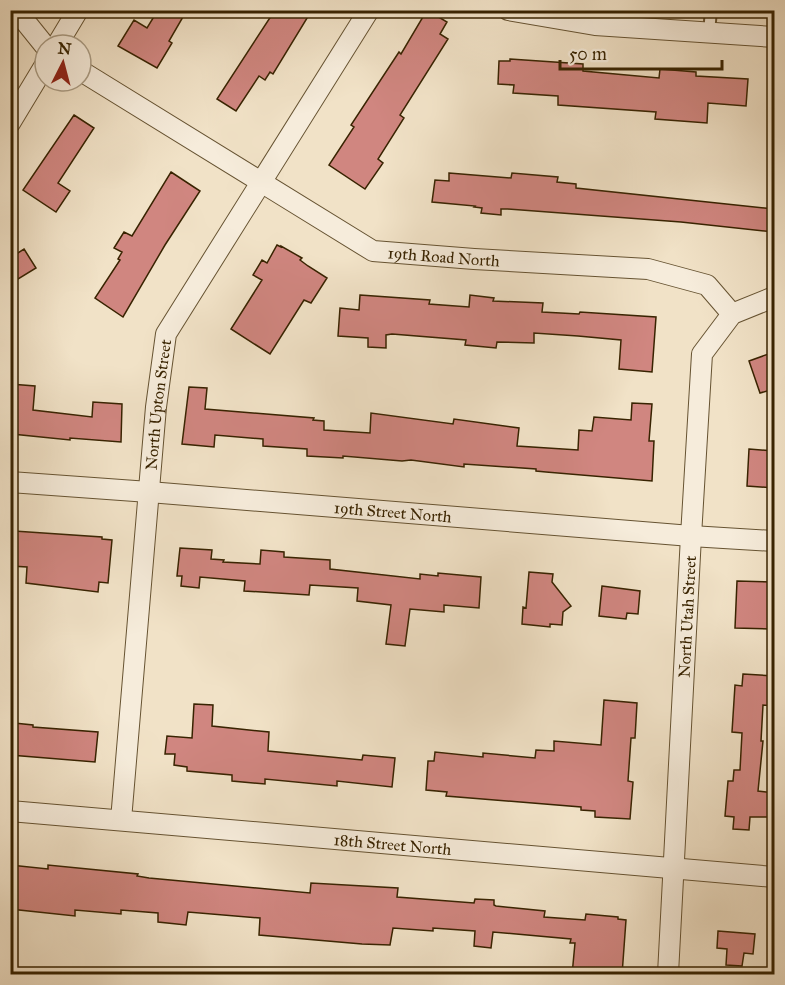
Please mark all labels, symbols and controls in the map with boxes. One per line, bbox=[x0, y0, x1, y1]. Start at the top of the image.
north arrow bbox=[33, 33, 93, 93]
scale bar bbox=[560, 33, 722, 71]
text: N bbox=[57, 38, 73, 59]
text: 50 m bbox=[569, 43, 607, 65]
street label: 19th Road North bbox=[387, 243, 500, 270]
street label: North Upton Street bbox=[142, 338, 175, 471]
street label: 19th Street North bbox=[333, 498, 453, 527]
street label: North Utah Street bbox=[675, 555, 700, 678]
street label: 18th Street North bbox=[333, 830, 452, 859]

